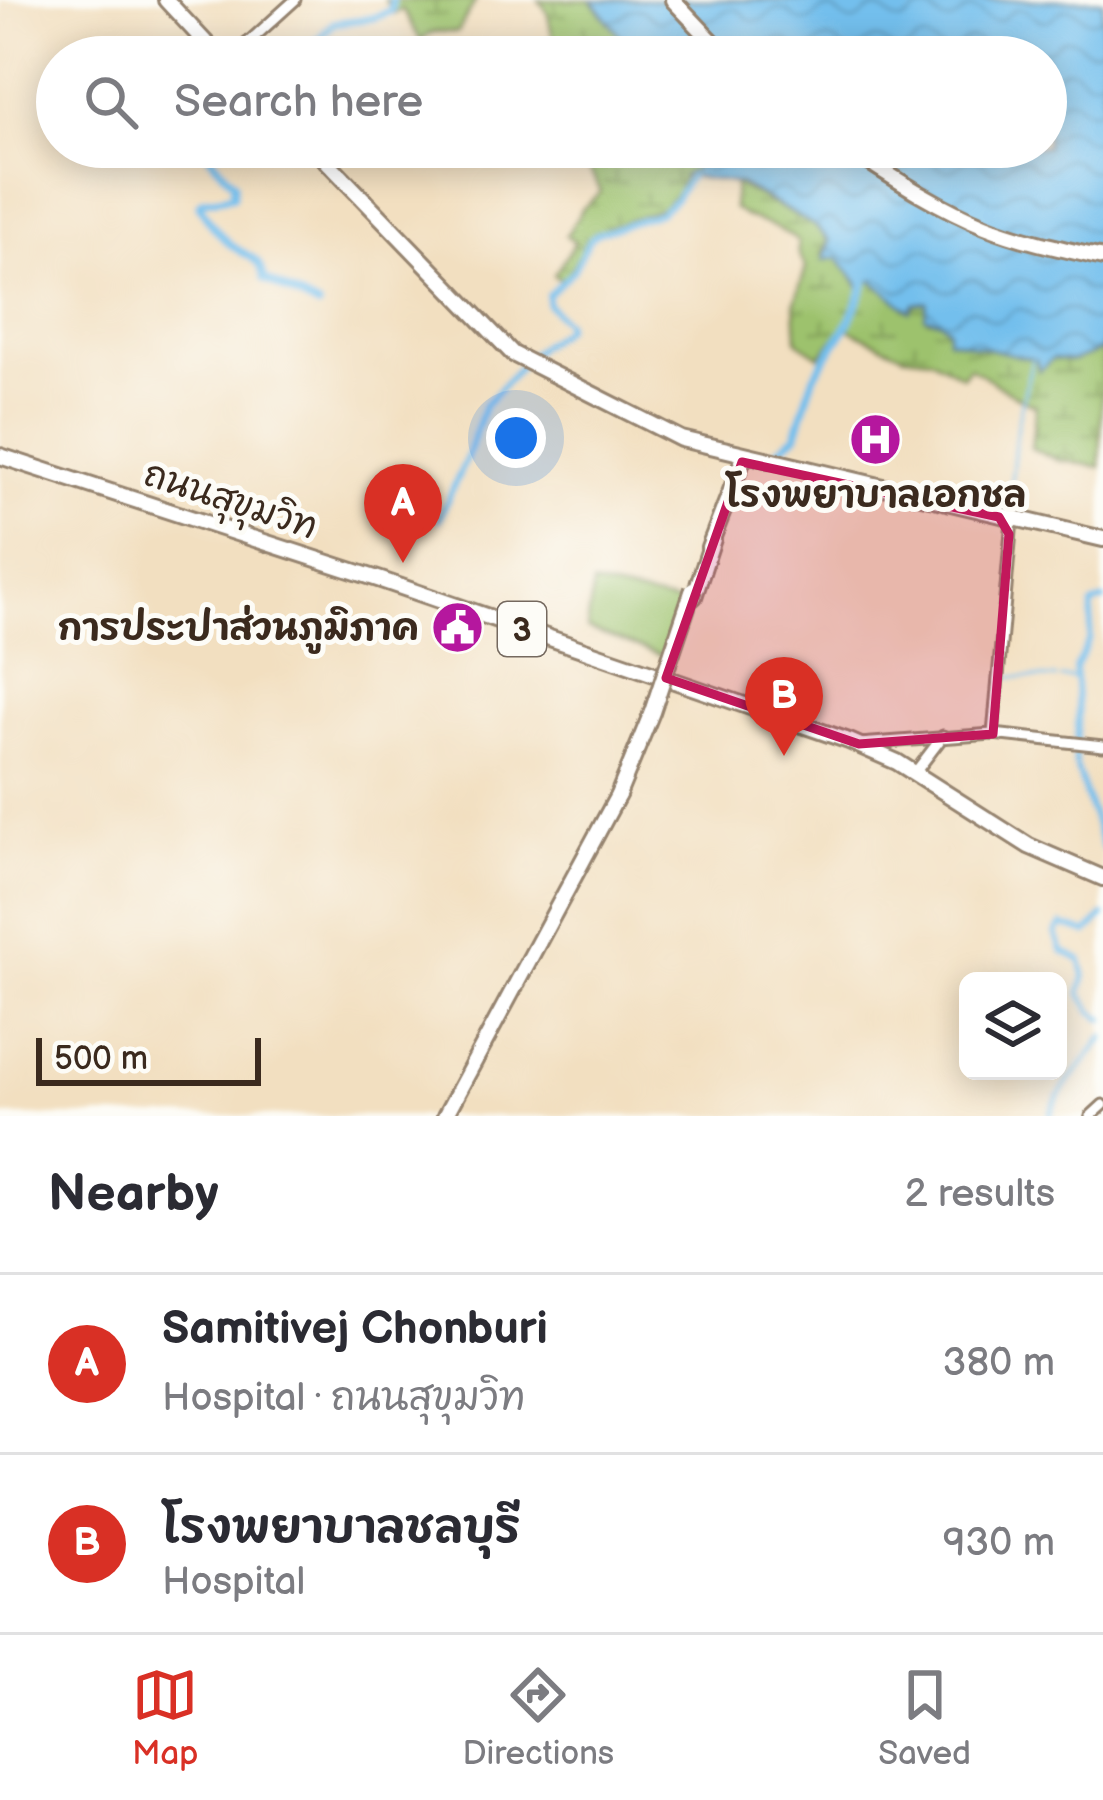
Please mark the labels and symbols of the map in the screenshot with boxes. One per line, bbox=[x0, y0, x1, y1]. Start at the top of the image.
your location bbox=[486, 408, 546, 468]
hospital icon: โรงพยาบาลเอกชล bbox=[848, 411, 904, 467]
street label: ถนนสุขุมวิท bbox=[137, 452, 323, 553]
pin: A bbox=[364, 464, 442, 563]
place label: โรงพยาบาลเอกชล bbox=[725, 470, 1026, 518]
public building icon: การประปาส่วนภูมิภาค bbox=[430, 599, 486, 655]
road number: 3 bbox=[498, 602, 546, 656]
place label: การประปาส่วนภูมิภาค bbox=[58, 604, 419, 654]
pin: B bbox=[745, 657, 823, 756]
scale bar bbox=[36, 1032, 261, 1085]

